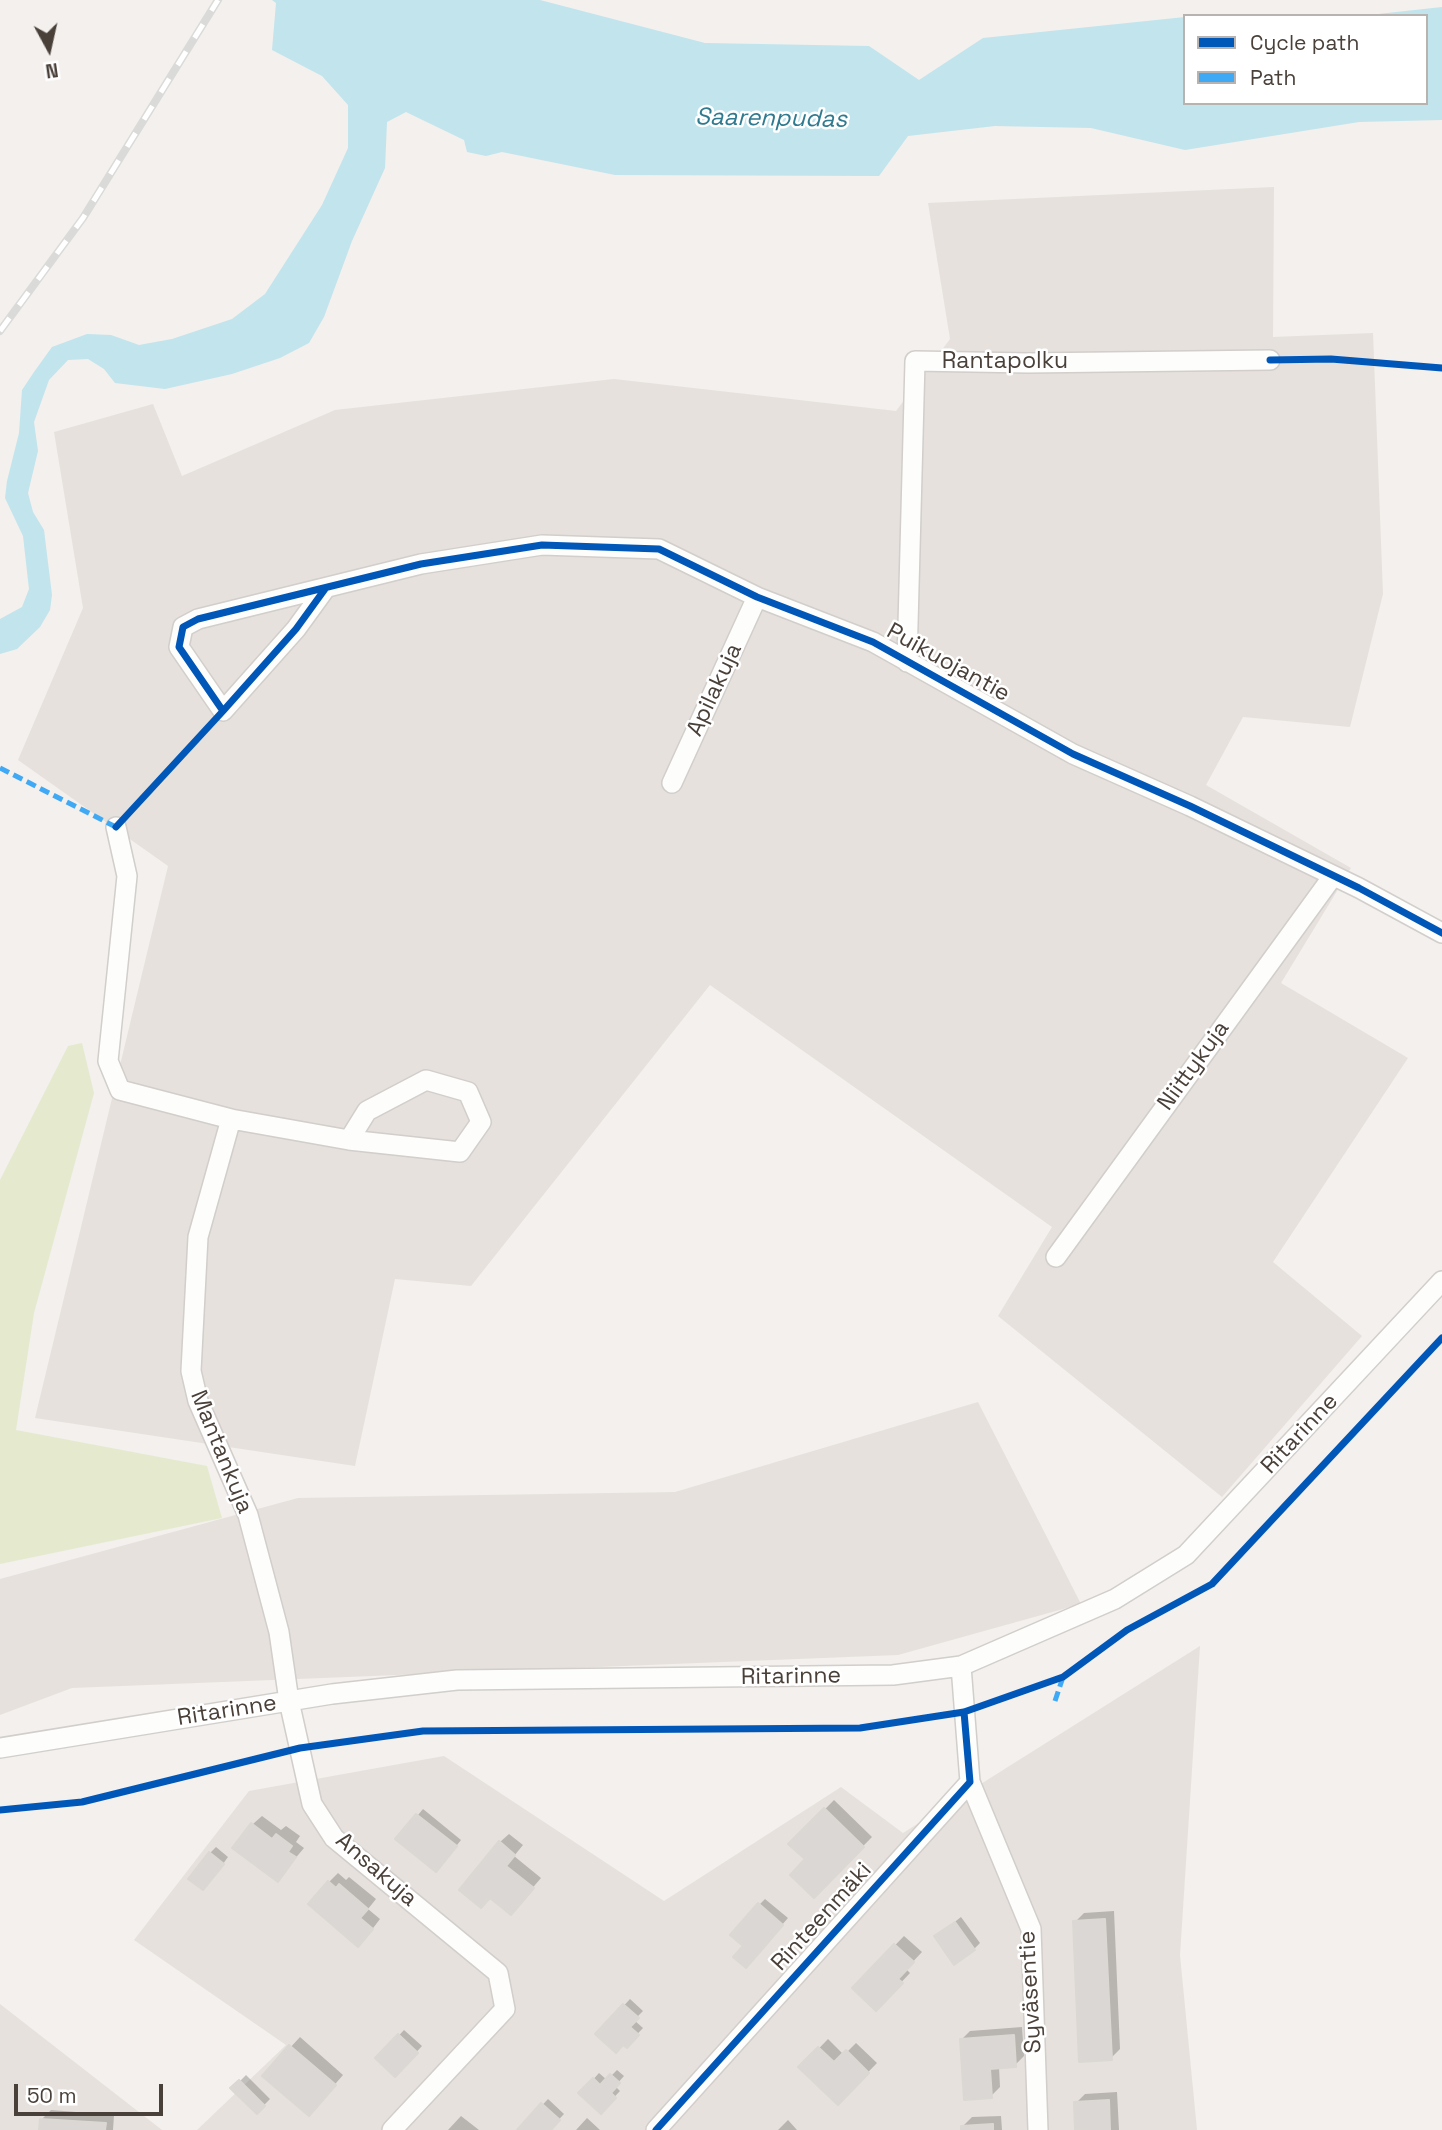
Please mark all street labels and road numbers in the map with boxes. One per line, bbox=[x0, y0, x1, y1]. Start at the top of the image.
street label: Rantapolku bbox=[942, 348, 1068, 376]
street label: Puikuojantie bbox=[882, 618, 1014, 708]
street label: Apilakuja bbox=[682, 639, 748, 741]
street label: Niittykuja bbox=[1152, 1016, 1236, 1116]
street label: Mantankuja bbox=[184, 1387, 258, 1517]
street label: Ritarinne bbox=[1256, 1388, 1344, 1480]
street label: Ritarinne bbox=[741, 1662, 841, 1692]
street label: Ritarinne bbox=[175, 1690, 279, 1732]
street label: Ansakuja bbox=[330, 1827, 422, 1913]
street label: Rinteenmäki bbox=[766, 1857, 878, 1977]
street label: Syväsentie bbox=[1014, 1930, 1048, 2054]

